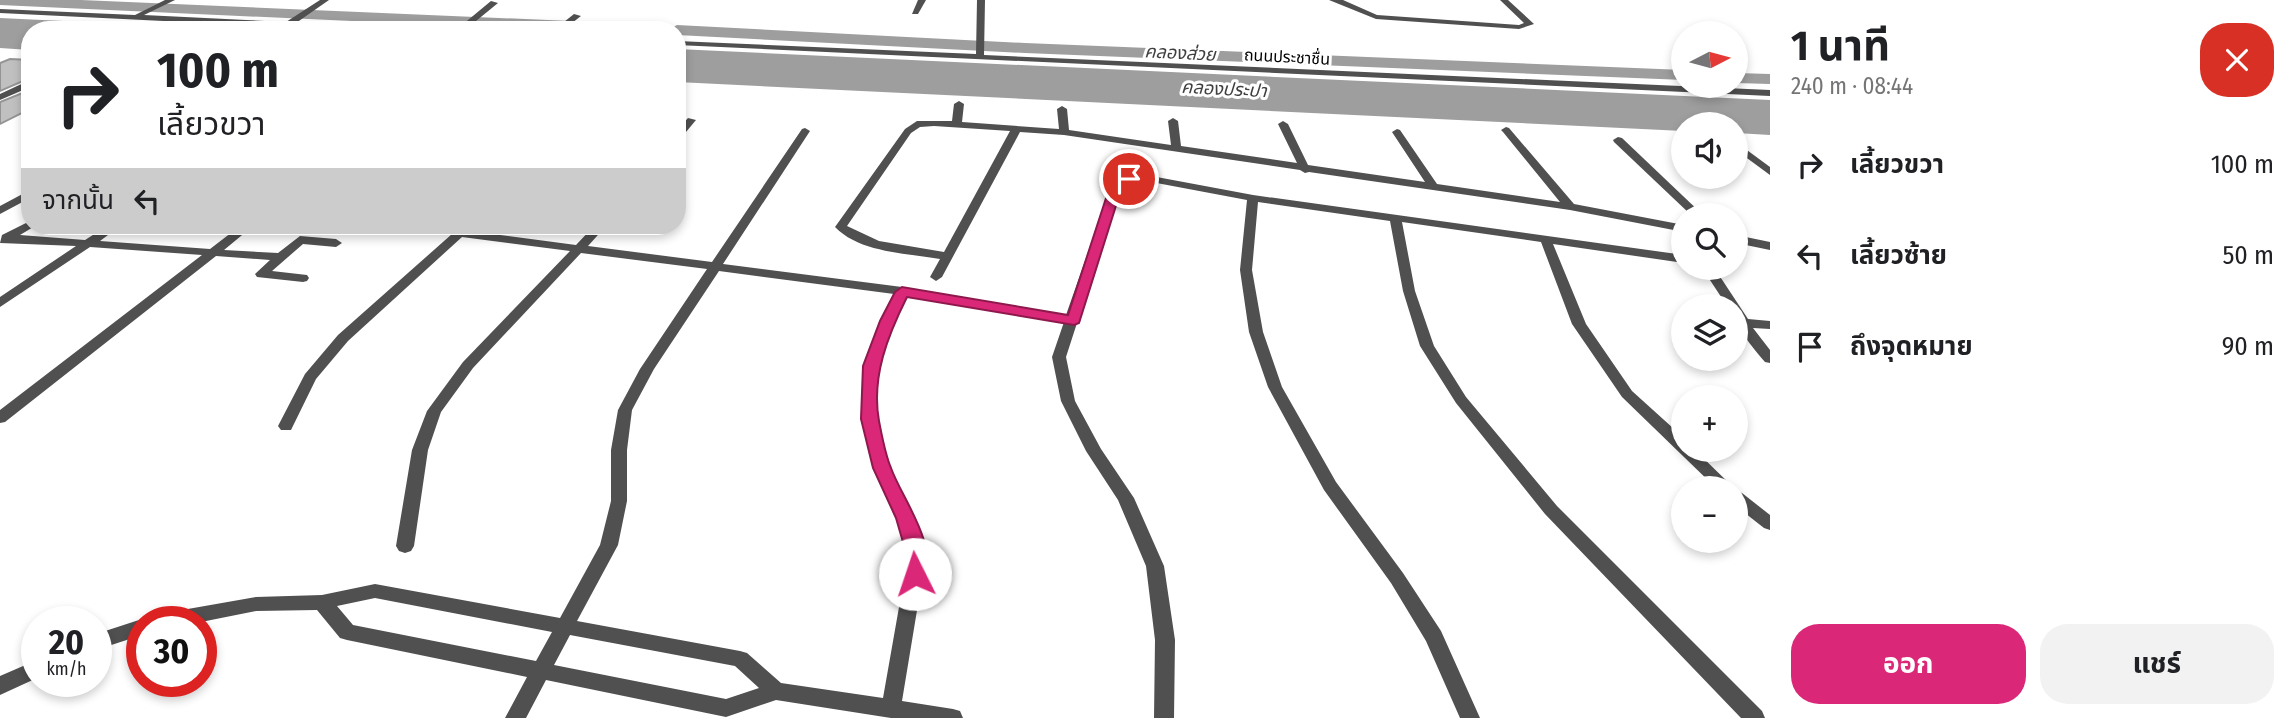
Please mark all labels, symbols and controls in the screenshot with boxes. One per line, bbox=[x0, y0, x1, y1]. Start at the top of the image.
north arrow bbox=[1671, 21, 1748, 98]
map controls bbox=[1671, 21, 1748, 553]
text: 1 นาที bbox=[1791, 21, 1890, 71]
button: close bbox=[2200, 23, 2274, 97]
water label: คลองส่วย bbox=[1144, 40, 1217, 66]
text: 100 m bbox=[157, 41, 279, 100]
street label: ถนนประชาชื่น bbox=[1244, 43, 1331, 69]
icon: right bbox=[42, 49, 133, 140]
text: 240 m · 08:44 bbox=[1791, 72, 1913, 100]
water label: คลองประปา bbox=[1181, 76, 1268, 102]
text: เลี้ยวขวา bbox=[157, 105, 265, 143]
button: sound bbox=[1671, 112, 1748, 189]
icon: right bbox=[1791, 146, 1829, 184]
pin bbox=[1099, 149, 1159, 209]
text: เลี้ยวขวา bbox=[1850, 149, 1944, 180]
text: 100 m bbox=[2211, 149, 2274, 180]
icon: arrive bbox=[1110, 160, 1148, 198]
icon: left bbox=[128, 182, 166, 220]
text: จากนั้น bbox=[42, 185, 114, 216]
button: search bbox=[1671, 203, 1748, 280]
icon: left bbox=[1791, 237, 1829, 275]
text: เลี้ยวซ้าย bbox=[1850, 240, 1947, 271]
text: 50 m bbox=[2222, 240, 2274, 271]
button: layers bbox=[1671, 294, 1748, 371]
icon: arrive bbox=[1791, 328, 1829, 366]
text: ถึงจุดหมาย bbox=[1850, 331, 1973, 362]
text: 90 m bbox=[2222, 331, 2274, 362]
button: + bbox=[1671, 385, 1748, 462]
button: − bbox=[1671, 476, 1748, 553]
position arrow bbox=[878, 537, 952, 611]
speed limit sign: 30 bbox=[126, 606, 217, 697]
text: 20 bbox=[49, 621, 84, 663]
button: ออก bbox=[1791, 624, 2026, 704]
button: แชร์ bbox=[2040, 624, 2274, 704]
text: km/h bbox=[46, 658, 87, 680]

